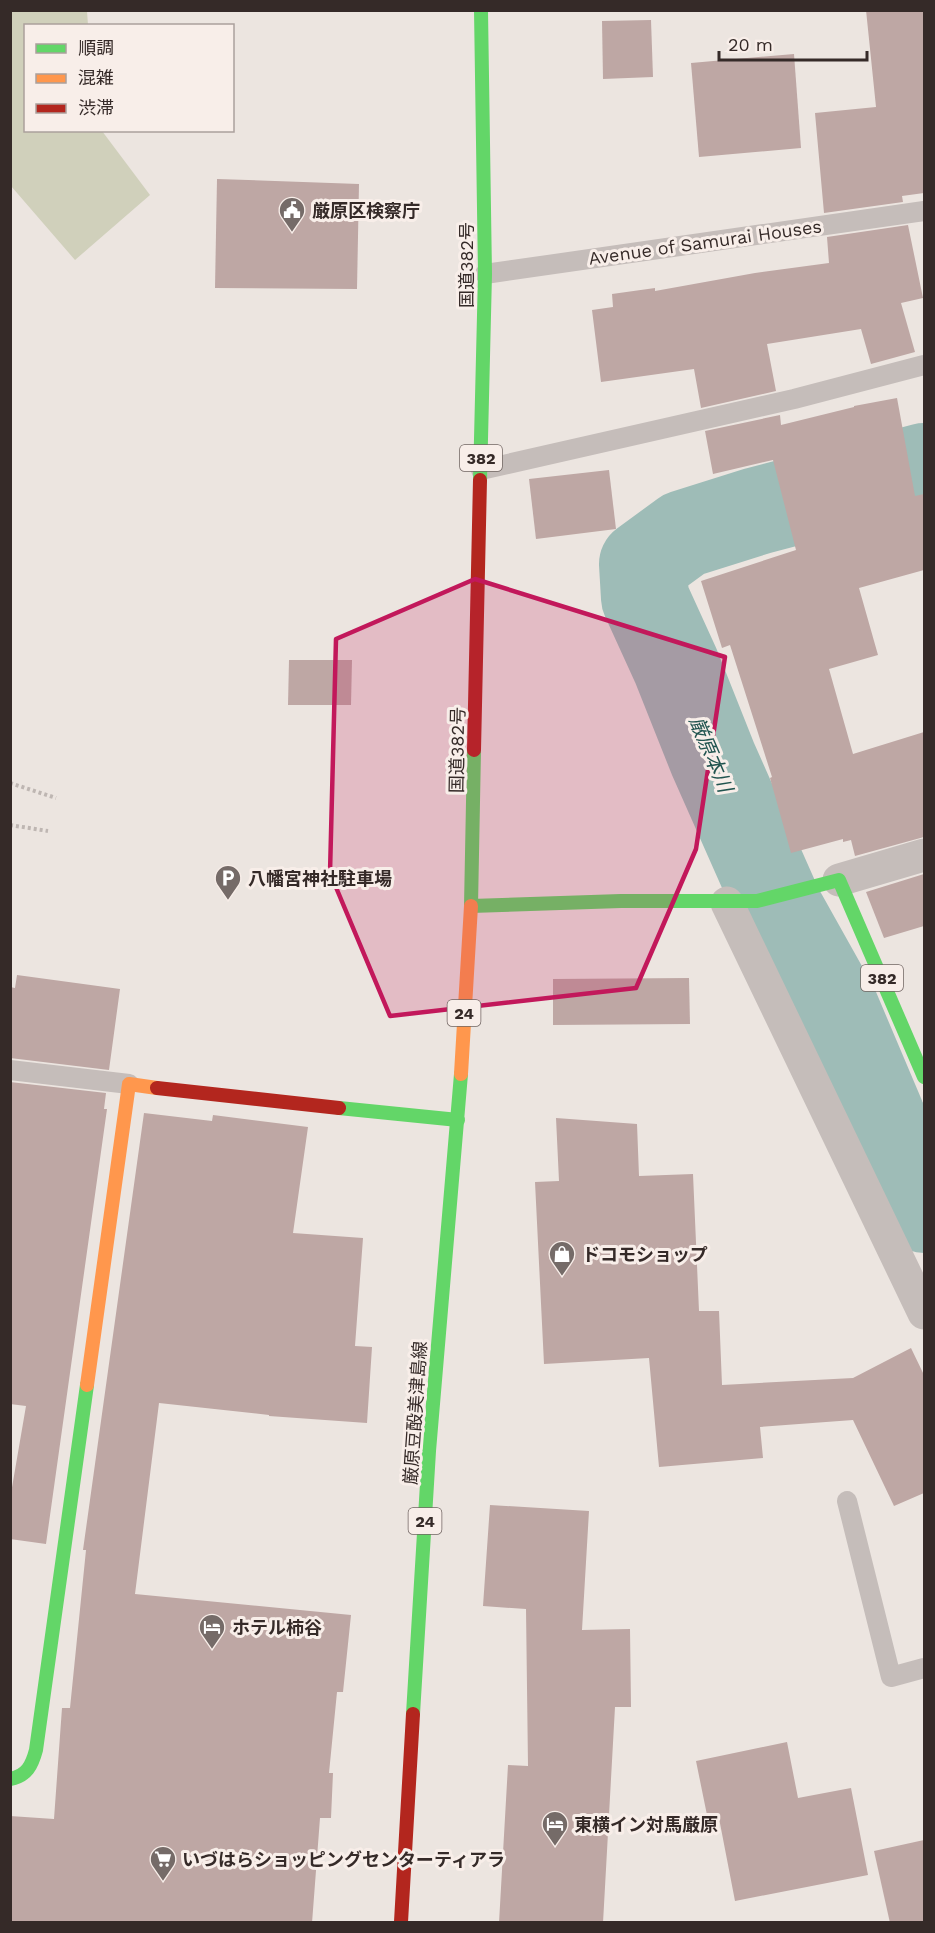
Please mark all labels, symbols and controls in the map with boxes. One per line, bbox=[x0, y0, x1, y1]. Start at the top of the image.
legend bbox=[24, 24, 234, 132]
scale bar bbox=[719, 24, 868, 62]
text: 20 m bbox=[728, 34, 773, 55]
text: 順調 bbox=[78, 37, 114, 58]
text: 混雑 bbox=[78, 67, 114, 88]
text: 渋滞 bbox=[78, 97, 114, 118]
public building icon: 厳原区検察庁 bbox=[277, 195, 307, 233]
place label: 厳原区検察庁 bbox=[312, 200, 420, 221]
street label: Avenue of Samurai Houses bbox=[587, 215, 823, 269]
street label: 国道382号 bbox=[456, 222, 477, 308]
road number: 382 bbox=[460, 445, 502, 471]
street label: 国道382号 bbox=[446, 707, 468, 793]
water label: 厳原本川 bbox=[684, 712, 738, 797]
parking icon: 八幡宮神社駐車場 bbox=[213, 863, 243, 901]
place label: 八幡宮神社駐車場 bbox=[248, 868, 392, 889]
road number: 382 bbox=[861, 965, 903, 991]
road number: 24 bbox=[448, 1000, 480, 1026]
shop icon: ドコモショップ bbox=[547, 1239, 577, 1277]
place label: ドコモショップ bbox=[582, 1244, 708, 1265]
street label: 厳原豆酘美津島線 bbox=[400, 1340, 430, 1486]
road number: 24 bbox=[408, 1508, 442, 1534]
hotel icon: ホテル柿谷 bbox=[197, 1612, 227, 1650]
place label: ホテル柿谷 bbox=[232, 1617, 322, 1638]
hotel icon: 東横イン対馬厳原 bbox=[540, 1809, 570, 1847]
place label: 東横イン対馬厳原 bbox=[574, 1814, 718, 1835]
supermarket icon: いづはらショッピングセンターティアラ bbox=[148, 1844, 178, 1882]
place label: いづはらショッピングセンターティアラ bbox=[182, 1849, 505, 1870]

